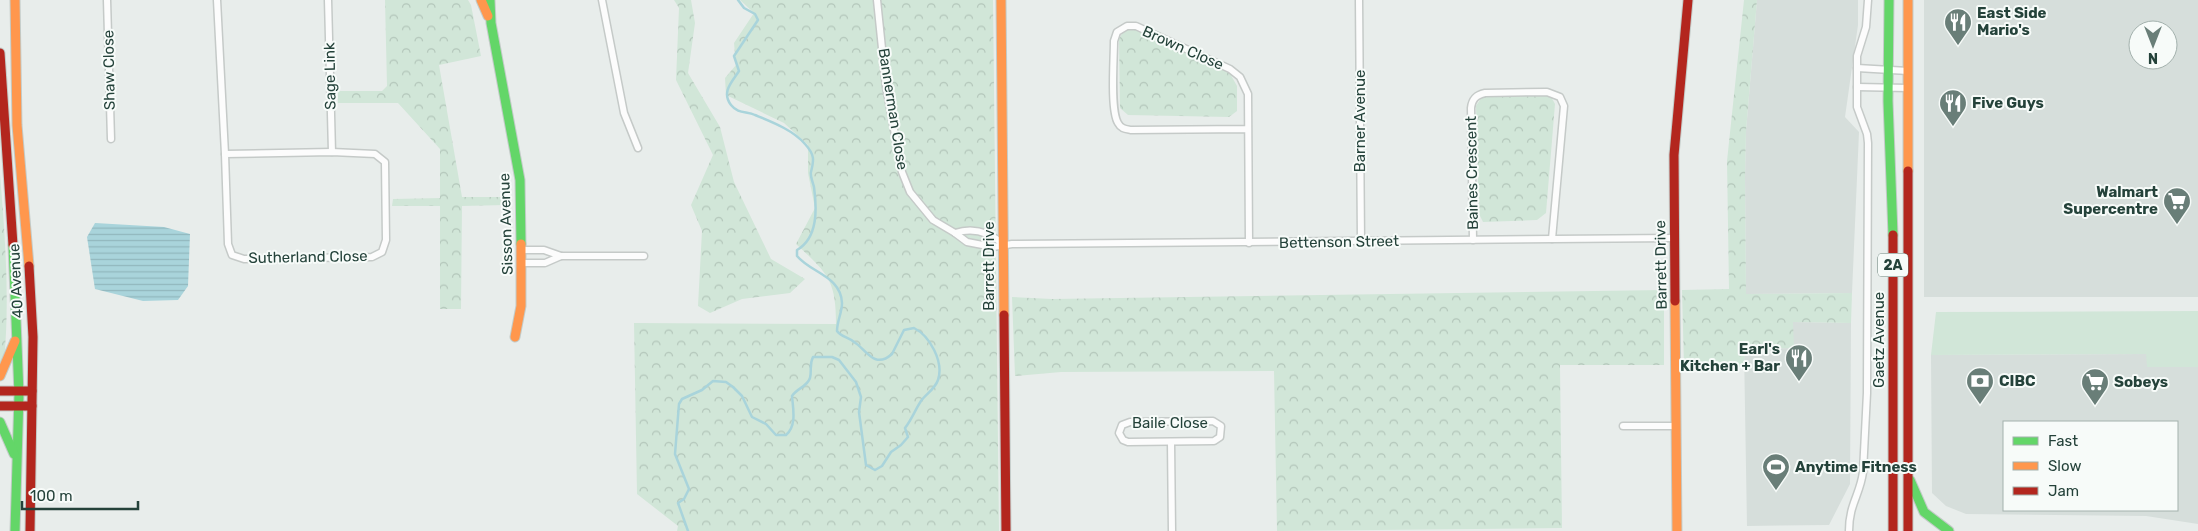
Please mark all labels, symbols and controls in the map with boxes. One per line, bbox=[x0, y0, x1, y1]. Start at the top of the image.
place label: East Side Mario's bbox=[1977, 4, 2047, 39]
restaurant icon: East Side Mario's bbox=[1943, 7, 1973, 46]
north arrow bbox=[2128, 20, 2178, 70]
street label: Brown Close bbox=[1140, 22, 1226, 74]
street label: Shaw Close bbox=[99, 30, 119, 110]
street label: Sage Link bbox=[320, 42, 340, 110]
street label: Bannerman Close bbox=[874, 47, 912, 171]
text: N bbox=[2148, 49, 2158, 66]
street label: Barner Avenue bbox=[1351, 70, 1369, 172]
restaurant icon: Five Guys bbox=[1938, 88, 1968, 127]
place label: Five Guys bbox=[1972, 94, 2044, 112]
street label: Baines Crescent bbox=[1462, 116, 1482, 230]
street label: Sisson Avenue bbox=[495, 173, 517, 275]
place label: Walmart Supercentre bbox=[2063, 183, 2158, 218]
supermarket icon: Walmart Supercentre bbox=[2162, 186, 2192, 225]
street label: Barrett Drive bbox=[1651, 220, 1671, 310]
street label: Barrett Drive bbox=[980, 221, 998, 311]
street label: Bettenson Street bbox=[1279, 232, 1399, 252]
street label: 40 Avenue bbox=[5, 243, 27, 319]
street label: Sutherland Close bbox=[248, 247, 368, 267]
road number: 2A bbox=[1878, 254, 1908, 276]
street label: Gaetz Avenue bbox=[1870, 292, 1888, 388]
place label: Earl's Kitchen + Bar bbox=[1680, 340, 1780, 375]
restaurant icon: Earl's Kitchen + Bar bbox=[1784, 343, 1814, 382]
bank icon: CIBC bbox=[1965, 366, 1995, 405]
supermarket icon: Sobeys bbox=[2080, 367, 2110, 406]
place label: CIBC bbox=[1999, 372, 2036, 390]
place label: Sobeys bbox=[2114, 373, 2168, 391]
street label: Baile Close bbox=[1132, 414, 1208, 432]
legend bbox=[2003, 421, 2178, 511]
text: Fast bbox=[2048, 432, 2078, 450]
sports icon: Anytime Fitness bbox=[1761, 452, 1791, 491]
text: Slow bbox=[2048, 457, 2081, 475]
place label: Anytime Fitness bbox=[1795, 458, 1917, 476]
scale bar bbox=[22, 478, 139, 510]
text: Jam bbox=[2048, 482, 2079, 500]
text: 100 m bbox=[30, 487, 72, 505]

